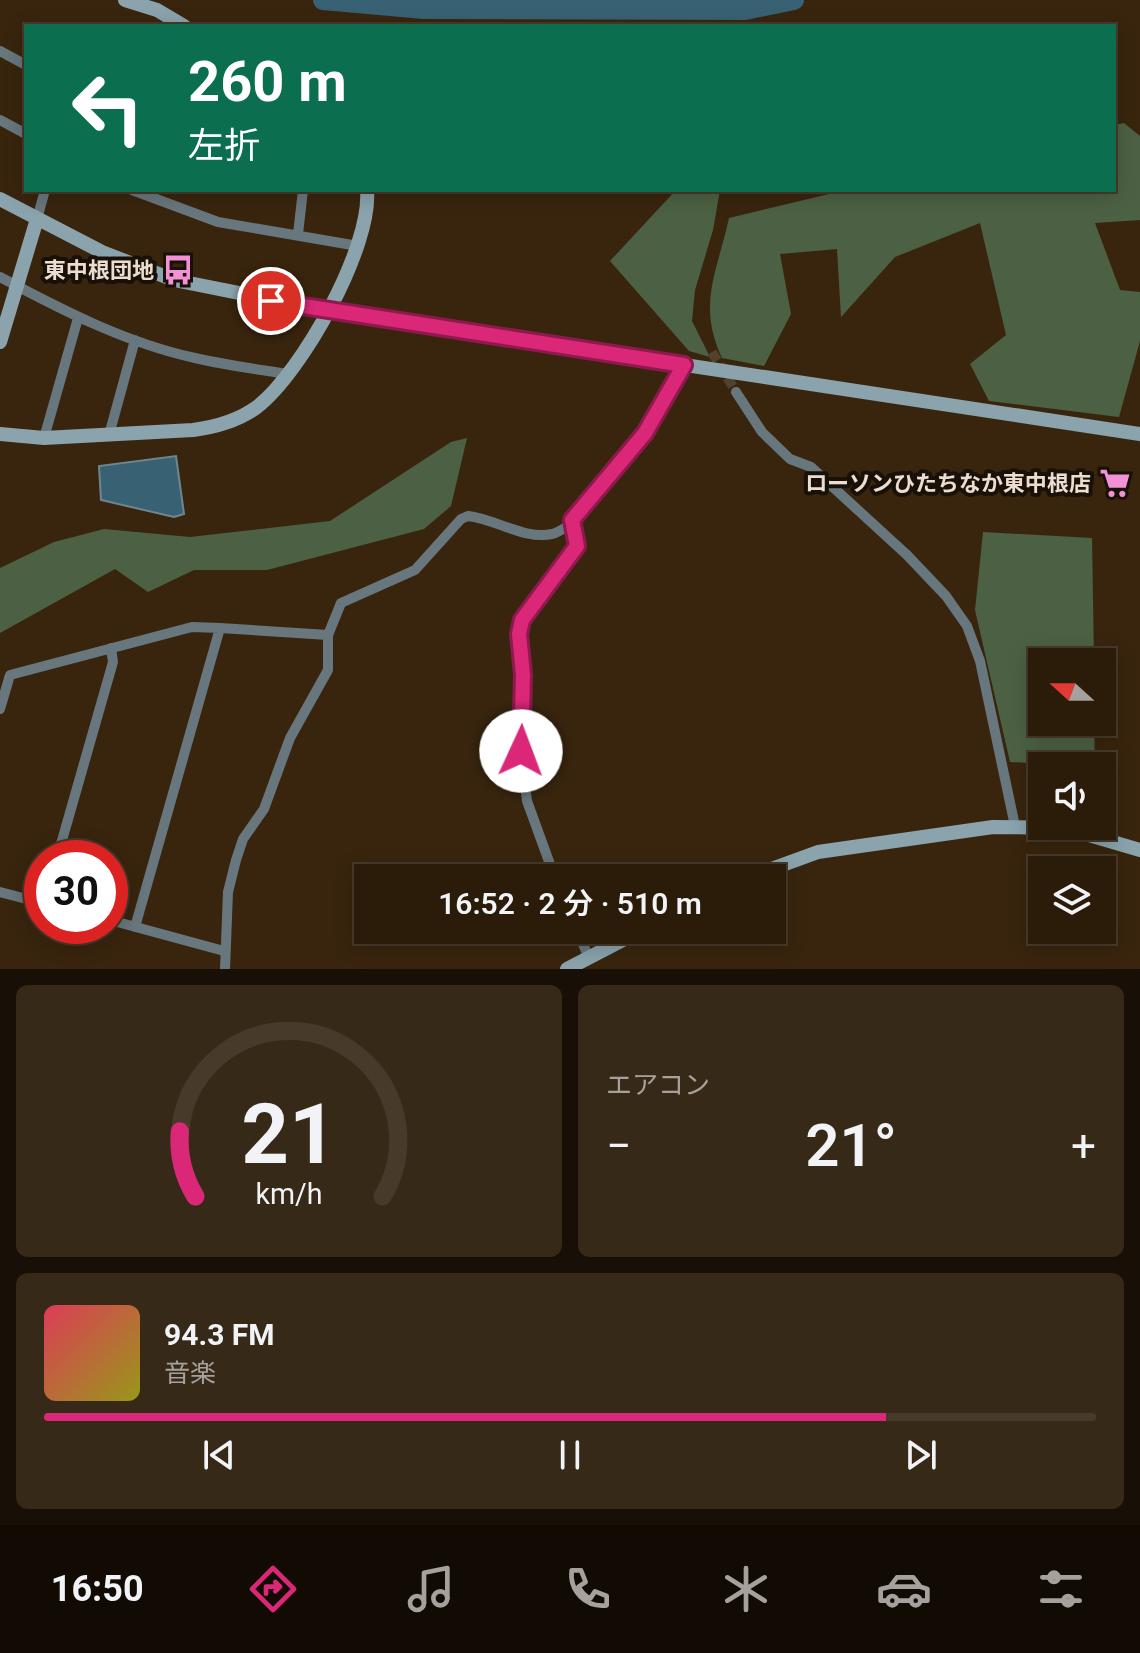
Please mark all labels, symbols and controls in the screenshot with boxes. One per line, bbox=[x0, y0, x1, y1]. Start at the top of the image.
text: 260 m bbox=[188, 49, 347, 115]
icon: left bbox=[56, 56, 160, 160]
text: 左折 bbox=[188, 125, 260, 167]
bus stop icon: 東中根団地 bbox=[161, 253, 195, 287]
place label: 東中根団地 bbox=[44, 258, 154, 283]
pin bbox=[237, 267, 305, 335]
icon: arrive bbox=[249, 279, 293, 323]
supermarket icon: ローソンひたちなか東中根店 bbox=[1098, 466, 1132, 500]
place label: ローソンひたちなか東中根店 bbox=[805, 471, 1091, 496]
north arrow bbox=[1028, 648, 1116, 736]
map controls bbox=[1028, 648, 1116, 944]
position arrow bbox=[479, 709, 563, 793]
button: sound bbox=[1028, 752, 1116, 840]
speed limit sign: 30 bbox=[24, 840, 128, 944]
button: layers bbox=[1028, 856, 1116, 944]
text: 16:52 · 2 分 · 510 m bbox=[438, 886, 702, 921]
text: エアコン bbox=[606, 1070, 710, 1100]
text: 21 bbox=[241, 1086, 337, 1183]
text: 21° bbox=[805, 1110, 897, 1181]
text: − bbox=[606, 1120, 631, 1172]
text: + bbox=[1071, 1120, 1096, 1172]
text: km/h bbox=[255, 1177, 323, 1211]
text: 94.3 FM bbox=[164, 1317, 275, 1352]
text: 音楽 bbox=[164, 1358, 216, 1388]
icon: previous bbox=[197, 1433, 241, 1477]
icon: pause bbox=[548, 1433, 592, 1477]
icon: next bbox=[899, 1433, 943, 1477]
icon: directions bbox=[245, 1561, 301, 1617]
icon: music bbox=[403, 1561, 459, 1617]
icon: phone bbox=[560, 1561, 616, 1617]
icon: climate bbox=[718, 1561, 774, 1617]
icon: car bbox=[876, 1561, 932, 1617]
icon: filters bbox=[1033, 1561, 1089, 1617]
text: 16:50 bbox=[51, 1568, 144, 1610]

